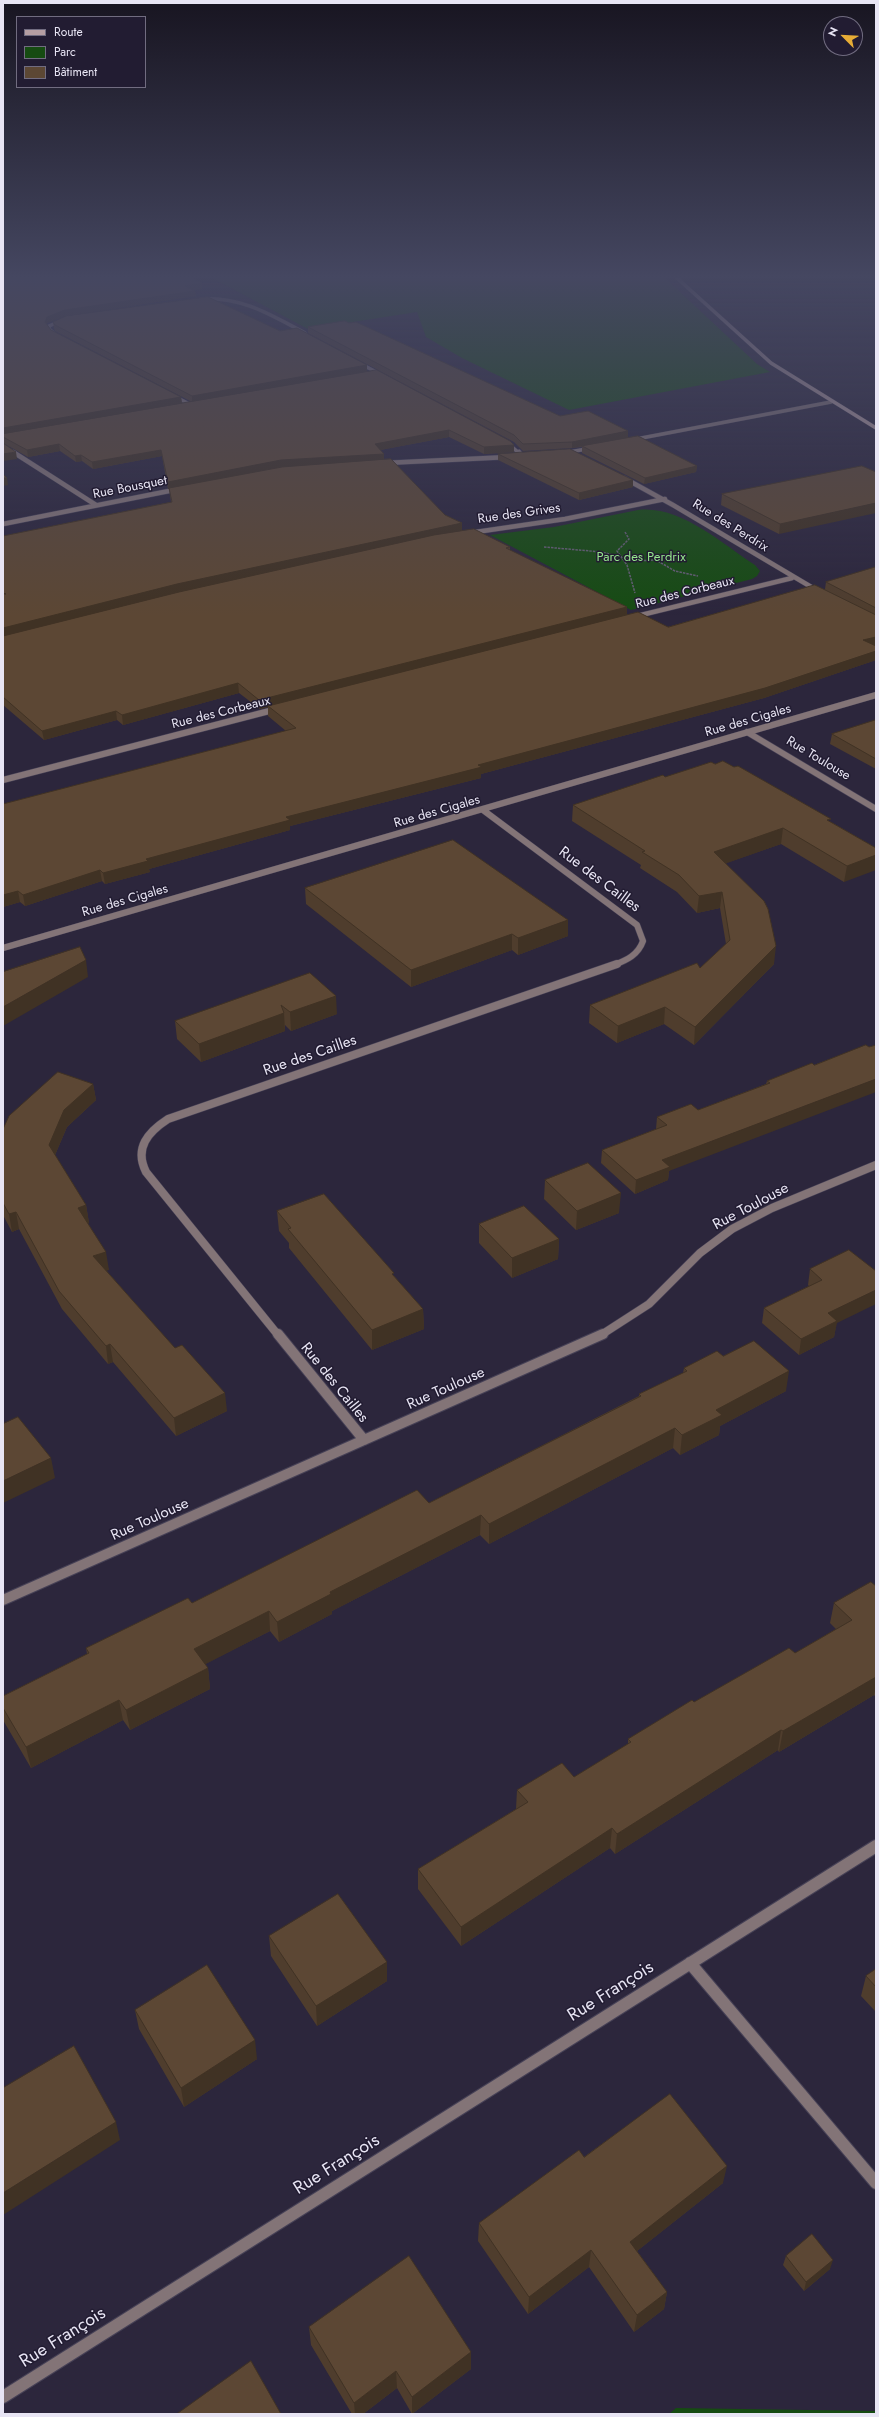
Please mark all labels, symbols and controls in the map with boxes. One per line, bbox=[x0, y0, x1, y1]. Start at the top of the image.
legend bbox=[16, 16, 146, 88]
north arrow bbox=[823, 16, 863, 56]
text: Route bbox=[54, 23, 83, 41]
text: N bbox=[824, 24, 842, 39]
text: Parc bbox=[54, 43, 76, 61]
text: Bâtiment bbox=[54, 63, 97, 81]
street label: Rue Bousquet bbox=[92, 473, 168, 503]
street label: Rue des Perdrix bbox=[689, 496, 771, 556]
street label: Rue des Grives bbox=[477, 500, 561, 528]
park label: Parc des Perdrix bbox=[596, 550, 686, 566]
street label: Rue des Corbeaux bbox=[634, 573, 736, 613]
street label: Rue des Corbeaux bbox=[170, 693, 272, 733]
street label: Rue des Cigales bbox=[703, 701, 793, 741]
street label: Rue Toulouse bbox=[783, 734, 853, 784]
street label: Rue des Cigales bbox=[392, 792, 482, 832]
street label: Rue des Cailles bbox=[555, 844, 643, 916]
street label: Rue des Cigales bbox=[80, 881, 170, 921]
street label: Rue des Cailles bbox=[261, 1032, 359, 1080]
street label: Rue Toulouse bbox=[710, 1179, 792, 1235]
street label: Rue des Cailles bbox=[296, 1339, 372, 1427]
street label: Rue Toulouse bbox=[404, 1364, 488, 1414]
street label: Rue Toulouse bbox=[108, 1495, 192, 1545]
street label: Rue François bbox=[564, 1957, 658, 2027]
street label: Rue François bbox=[290, 2130, 384, 2200]
street label: Rue François bbox=[16, 2303, 110, 2373]

